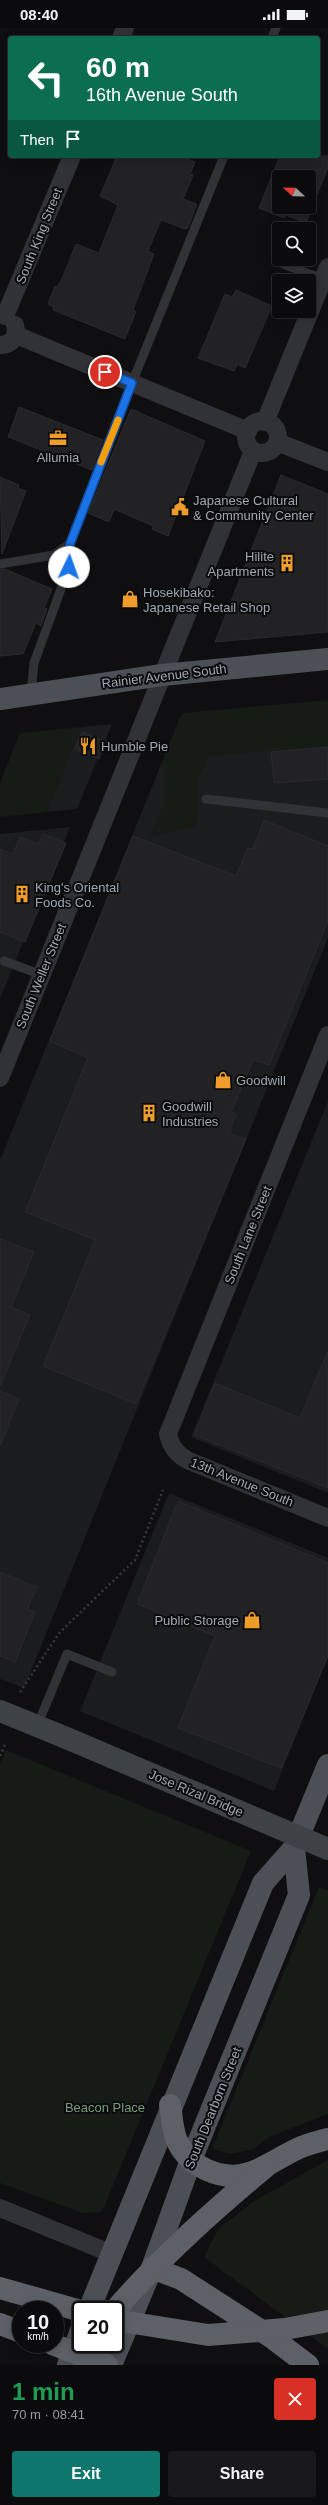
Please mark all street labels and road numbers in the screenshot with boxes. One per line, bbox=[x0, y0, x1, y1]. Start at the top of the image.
street label: South King Street bbox=[13, 186, 65, 286]
street label: Rainier Avenue South bbox=[101, 661, 227, 691]
street label: South Weller Street bbox=[13, 921, 69, 1031]
street label: South Lane Street bbox=[221, 1183, 275, 1286]
street label: 13th Avenue South bbox=[188, 1455, 296, 1509]
street label: Jose Rizal Bridge bbox=[147, 1766, 245, 1820]
street label: South Dearborn Street bbox=[182, 2045, 244, 2171]

